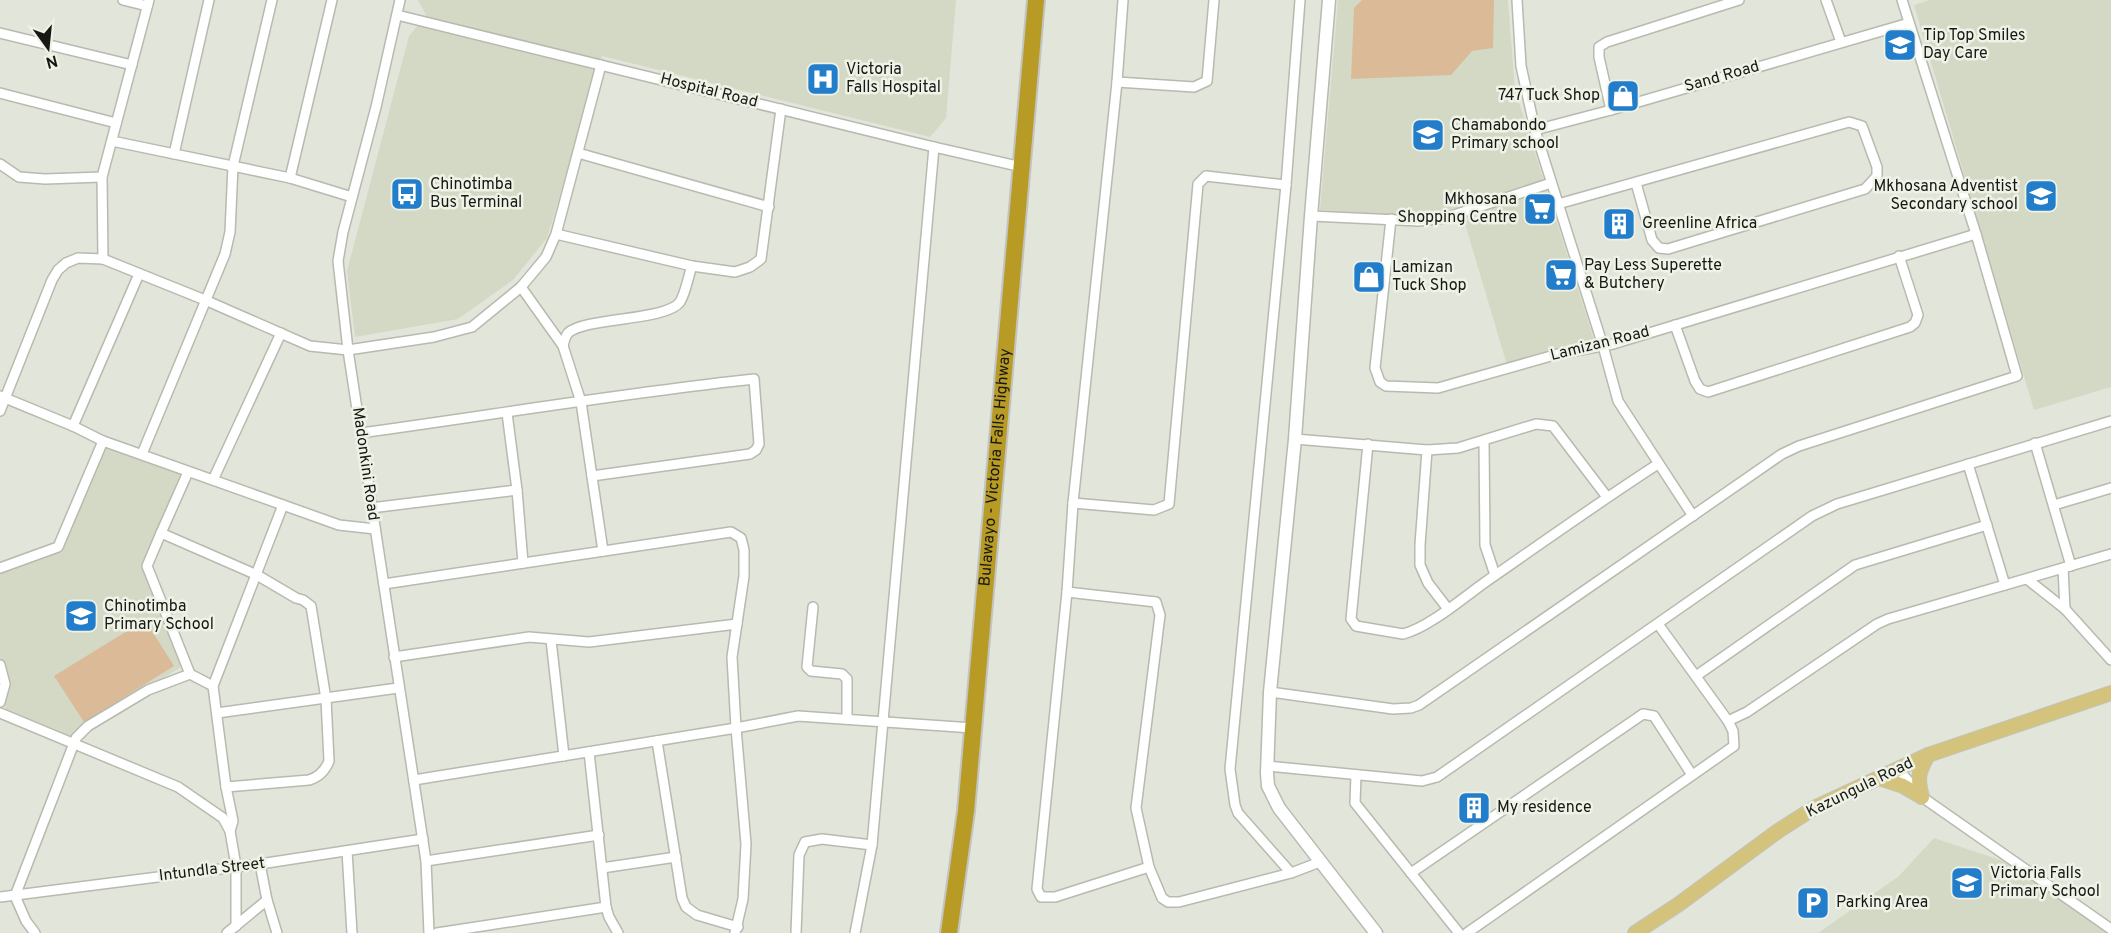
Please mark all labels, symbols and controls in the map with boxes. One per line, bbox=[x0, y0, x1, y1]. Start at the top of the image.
north arrow bbox=[18, 18, 78, 78]
place label: Tip Top Smiles Day Care bbox=[1923, 26, 2025, 64]
school or university icon: Tip Top Smiles Day Care bbox=[1882, 27, 1918, 63]
text: N bbox=[43, 49, 60, 72]
street label: Sand Road bbox=[1682, 57, 1762, 97]
place label: Victoria Falls Hospital bbox=[846, 60, 941, 98]
hospital icon: Victoria Falls Hospital bbox=[805, 61, 841, 97]
street label: Hospital Road bbox=[658, 69, 760, 113]
shop icon: 747 Tuck Shop bbox=[1605, 78, 1641, 114]
place label: 747 Tuck Shop bbox=[1498, 86, 1600, 106]
place label: Chamabondo Primary school bbox=[1451, 116, 1559, 154]
school or university icon: Chamabondo Primary school bbox=[1410, 117, 1446, 153]
place label: Chinotimba Bus Terminal bbox=[430, 175, 522, 213]
bus stop icon: Chinotimba Bus Terminal bbox=[389, 176, 425, 212]
place label: Mkhosana Adventist Secondary school bbox=[1874, 177, 2018, 215]
school or university icon: Mkhosana Adventist Secondary school bbox=[2023, 178, 2059, 214]
place label: Mkhosana Shopping Centre bbox=[1397, 190, 1517, 228]
supermarket icon: Mkhosana Shopping Centre bbox=[1522, 191, 1558, 227]
building icon: Greenline Africa bbox=[1601, 206, 1637, 242]
place label: Greenline Africa bbox=[1642, 214, 1757, 234]
place label: Pay Less Superette & Butchery bbox=[1584, 256, 1722, 294]
supermarket icon: Pay Less Superette & Butchery bbox=[1543, 257, 1579, 293]
place label: Lamizan Tuck Shop bbox=[1392, 258, 1467, 296]
shop icon: Lamizan Tuck Shop bbox=[1351, 259, 1387, 295]
street label: Lamizan Road bbox=[1548, 322, 1652, 366]
street label: Bulawayo - Victoria Falls Highway bbox=[975, 348, 1016, 587]
street label: Madonkini Road bbox=[347, 406, 383, 522]
place label: Chinotimba Primary School bbox=[104, 597, 214, 635]
school or university icon: Chinotimba Primary School bbox=[63, 598, 99, 634]
street label: Kazungula Road bbox=[1803, 753, 1917, 823]
building icon: My residence bbox=[1456, 790, 1492, 826]
place label: My residence bbox=[1497, 798, 1592, 818]
street label: Intundla Street bbox=[158, 854, 266, 886]
place label: Victoria Falls Primary School bbox=[1990, 864, 2100, 902]
school or university icon: Victoria Falls Primary School bbox=[1949, 865, 1985, 901]
parking icon: Parking Area bbox=[1795, 885, 1831, 921]
place label: Parking Area bbox=[1836, 893, 1928, 913]

